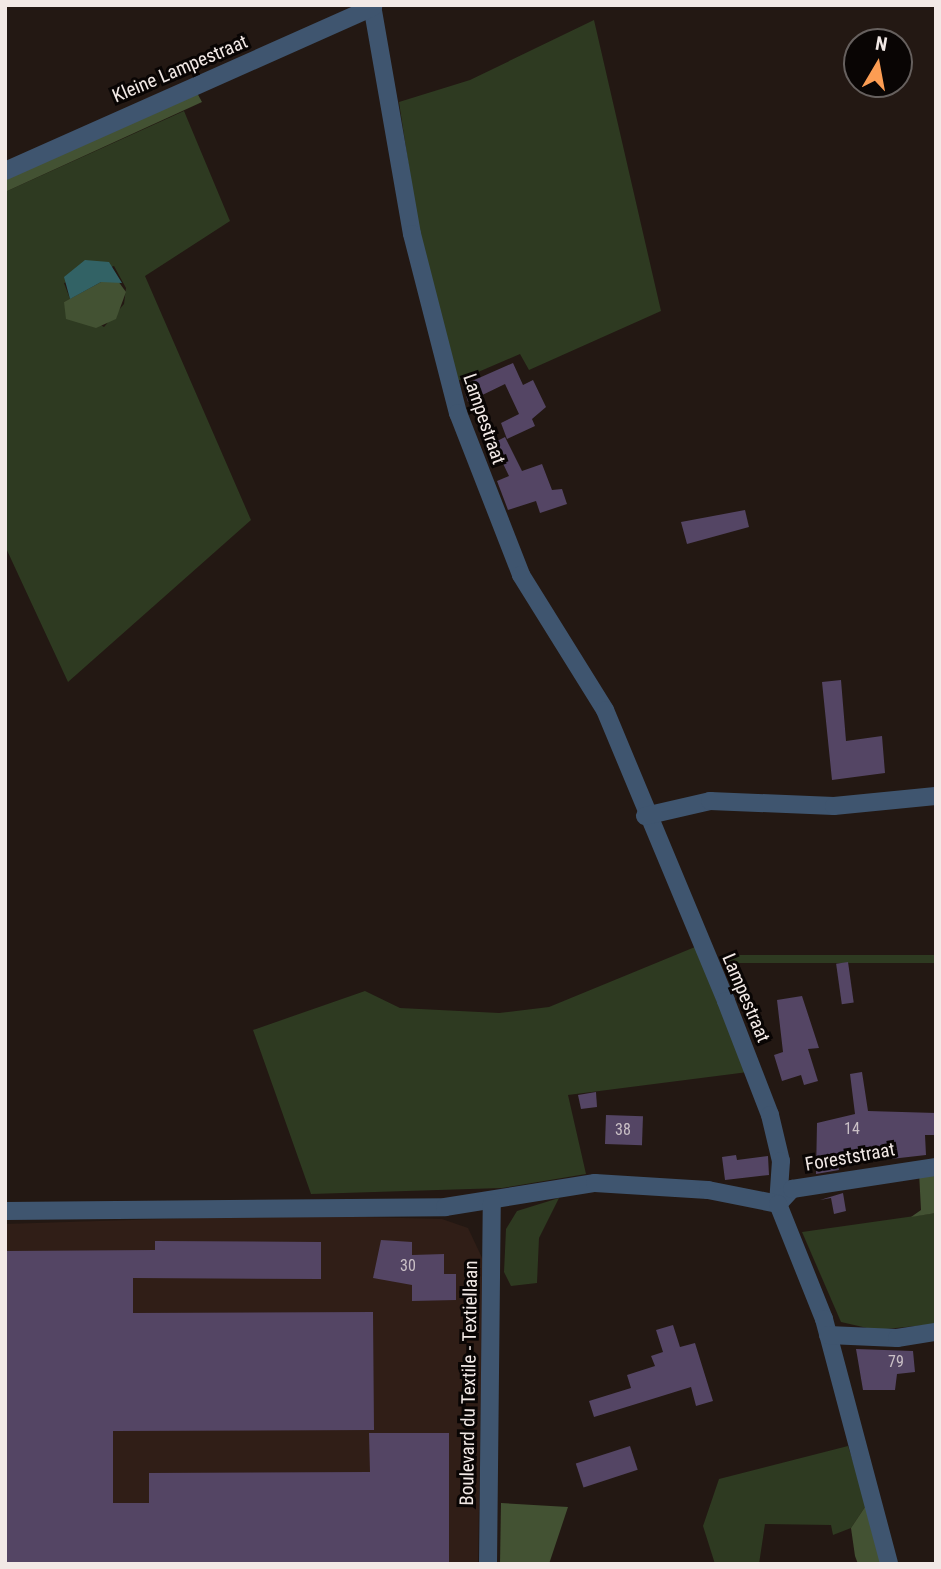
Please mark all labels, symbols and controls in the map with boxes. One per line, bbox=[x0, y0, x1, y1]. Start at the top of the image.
north arrow bbox=[843, 28, 913, 98]
street label: Kleine Lampestraat bbox=[109, 30, 251, 108]
text: N bbox=[874, 31, 889, 56]
street label: Lampestraat bbox=[458, 371, 510, 467]
street label: Lampestraat bbox=[717, 950, 775, 1046]
house number: 14 bbox=[844, 1119, 860, 1139]
house number: 38 bbox=[615, 1120, 631, 1140]
street label: Foreststraat bbox=[803, 1138, 897, 1176]
house number: 30 bbox=[400, 1256, 416, 1276]
street label: Boulevard du Textile - Textiellaan bbox=[455, 1260, 483, 1506]
house number: 79 bbox=[888, 1352, 904, 1372]

